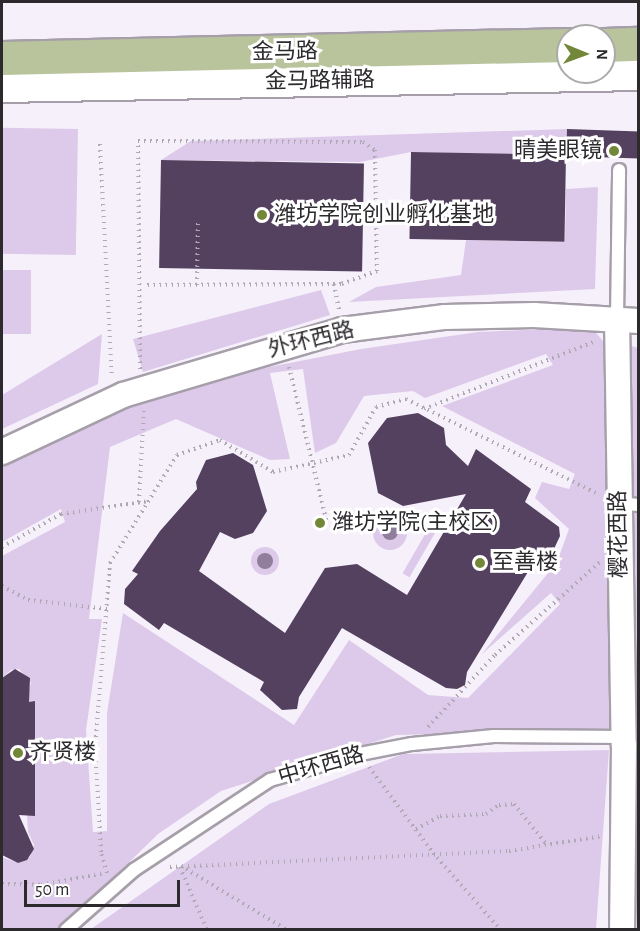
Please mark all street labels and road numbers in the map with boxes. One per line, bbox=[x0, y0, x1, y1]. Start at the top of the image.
street label: 金马路 bbox=[252, 38, 318, 66]
street label: 金马路辅路 bbox=[265, 67, 375, 95]
street label: 外环西路 bbox=[265, 317, 357, 363]
street label: 樱花西路 bbox=[605, 490, 633, 578]
street label: 中环西路 bbox=[275, 741, 367, 791]

